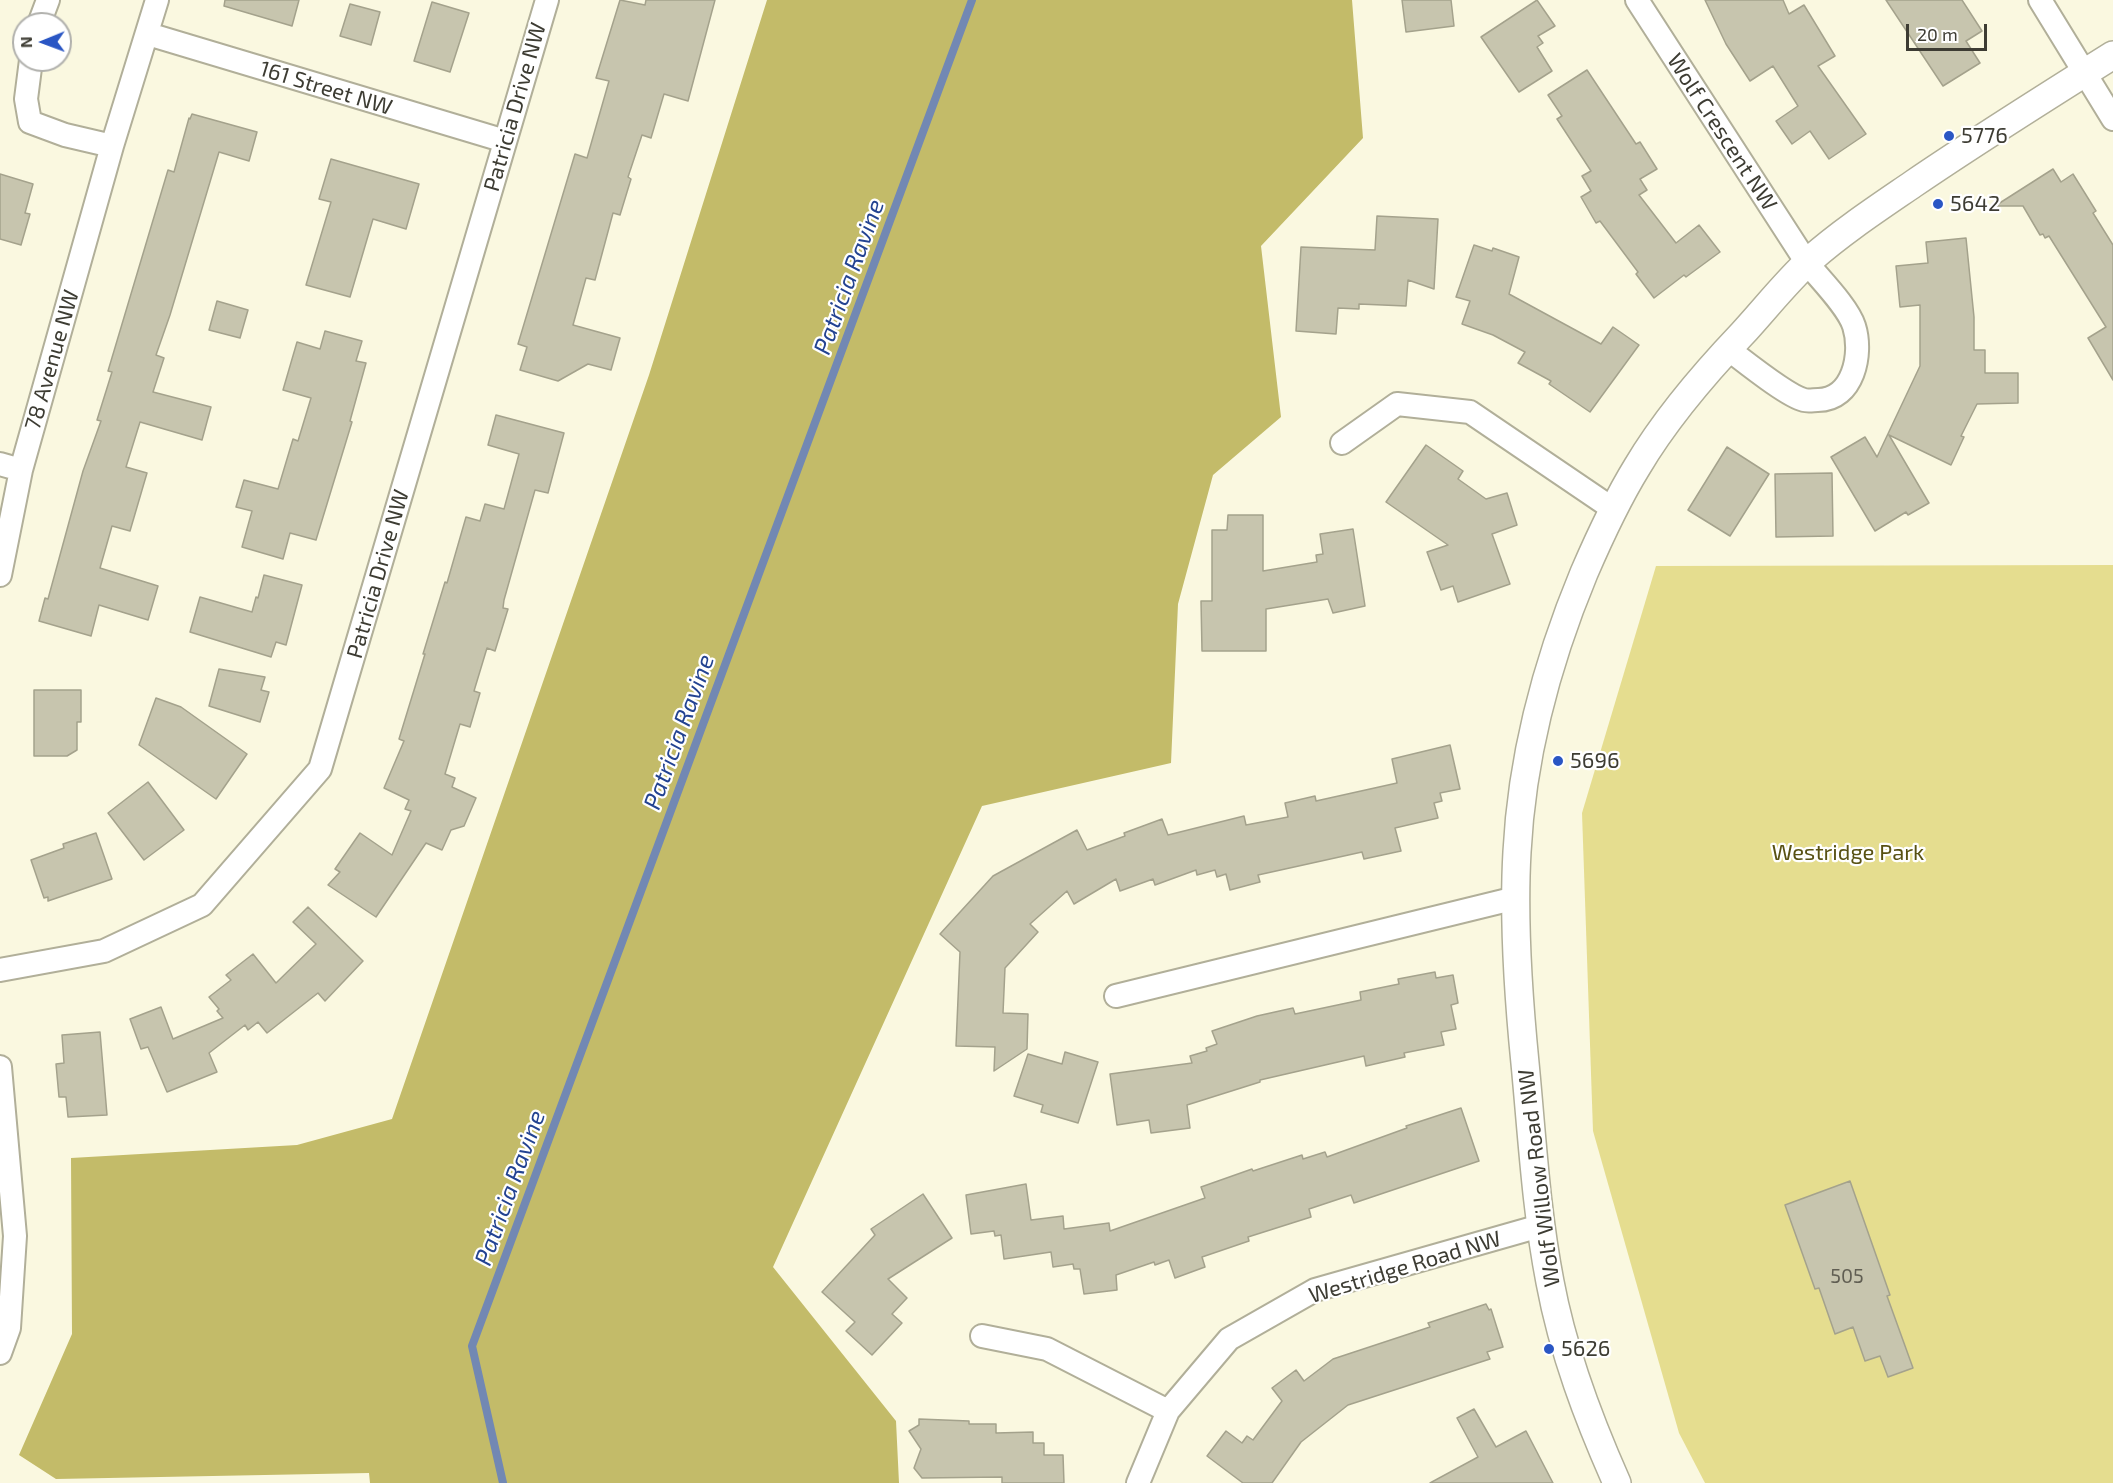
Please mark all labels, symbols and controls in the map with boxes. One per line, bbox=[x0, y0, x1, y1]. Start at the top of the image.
north arrow bbox=[12, 12, 72, 72]
scale bar bbox=[1909, 12, 1990, 50]
street label: Patricia Drive NW bbox=[478, 20, 552, 194]
text: 20 m bbox=[1917, 23, 1958, 45]
text: N bbox=[16, 36, 35, 48]
street label: Wolf Crescent NW bbox=[1661, 49, 1783, 215]
street label: 161 Street NW bbox=[256, 55, 396, 121]
place label: 5776 bbox=[1961, 123, 2008, 149]
marker: 5776 bbox=[1942, 129, 1956, 143]
place label: 5642 bbox=[1950, 191, 2000, 217]
water label: Patricia Ravine bbox=[808, 196, 890, 358]
marker: 5642 bbox=[1931, 197, 1945, 211]
street label: 78 Avenue NW bbox=[19, 287, 85, 433]
street label: Patricia Drive NW bbox=[341, 487, 415, 661]
water label: Patricia Ravine bbox=[638, 651, 720, 813]
place label: 5696 bbox=[1570, 748, 1620, 774]
marker: 5696 bbox=[1551, 754, 1565, 768]
park label: Westridge Park bbox=[1772, 840, 1924, 866]
street label: Wolf Willow Road NW bbox=[1513, 1067, 1565, 1289]
water label: Patricia Ravine bbox=[469, 1107, 551, 1269]
street label: Westridge Road NW bbox=[1306, 1225, 1504, 1309]
house number: 505 bbox=[1830, 1264, 1864, 1288]
place label: 5626 bbox=[1561, 1336, 1610, 1362]
marker: 5626 bbox=[1542, 1342, 1556, 1356]

